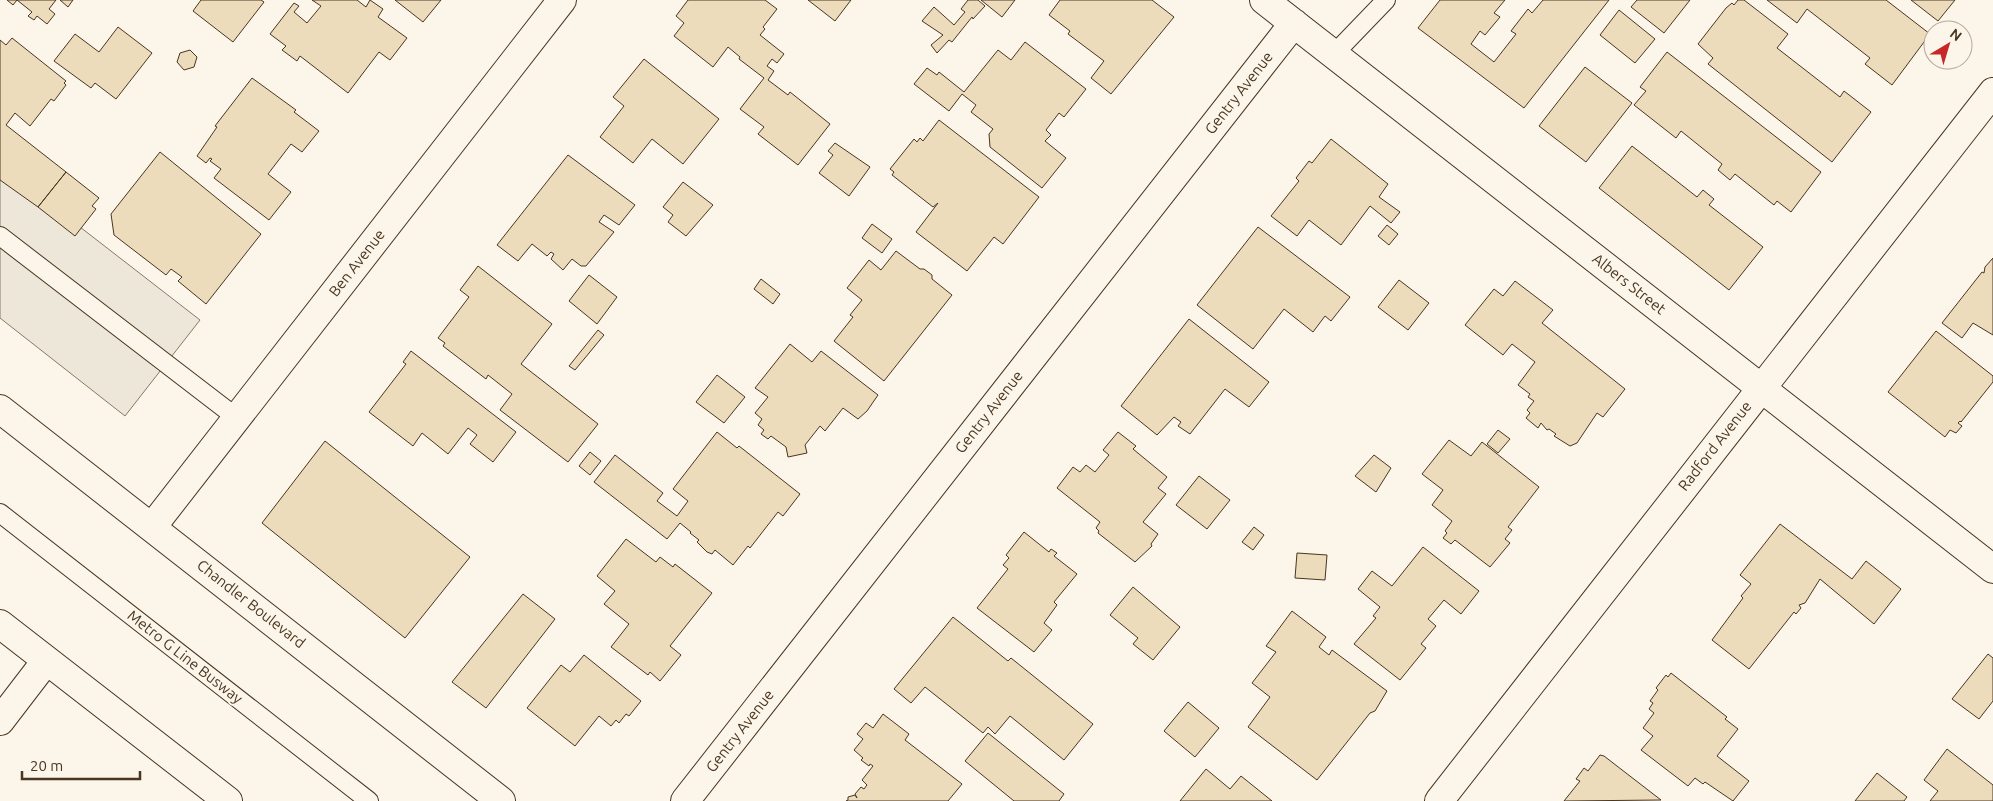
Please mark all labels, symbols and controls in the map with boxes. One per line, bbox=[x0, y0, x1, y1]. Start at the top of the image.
north arrow bbox=[1923, 20, 1973, 70]
text: N bbox=[1947, 25, 1965, 44]
street label: Gentry Avenue bbox=[1201, 48, 1276, 137]
street label: Ben Avenue bbox=[325, 226, 388, 300]
street label: Albers Street bbox=[1589, 250, 1669, 318]
street label: Gentry Avenue bbox=[951, 367, 1026, 456]
street label: Radford Avenue bbox=[1674, 398, 1755, 494]
street label: Chandler Boulevard bbox=[194, 556, 309, 651]
street label: Metro G Line Busway bbox=[124, 606, 246, 707]
street label: Gentry Avenue bbox=[702, 686, 777, 775]
scale bar bbox=[22, 748, 140, 780]
text: 20 m bbox=[30, 757, 63, 774]

